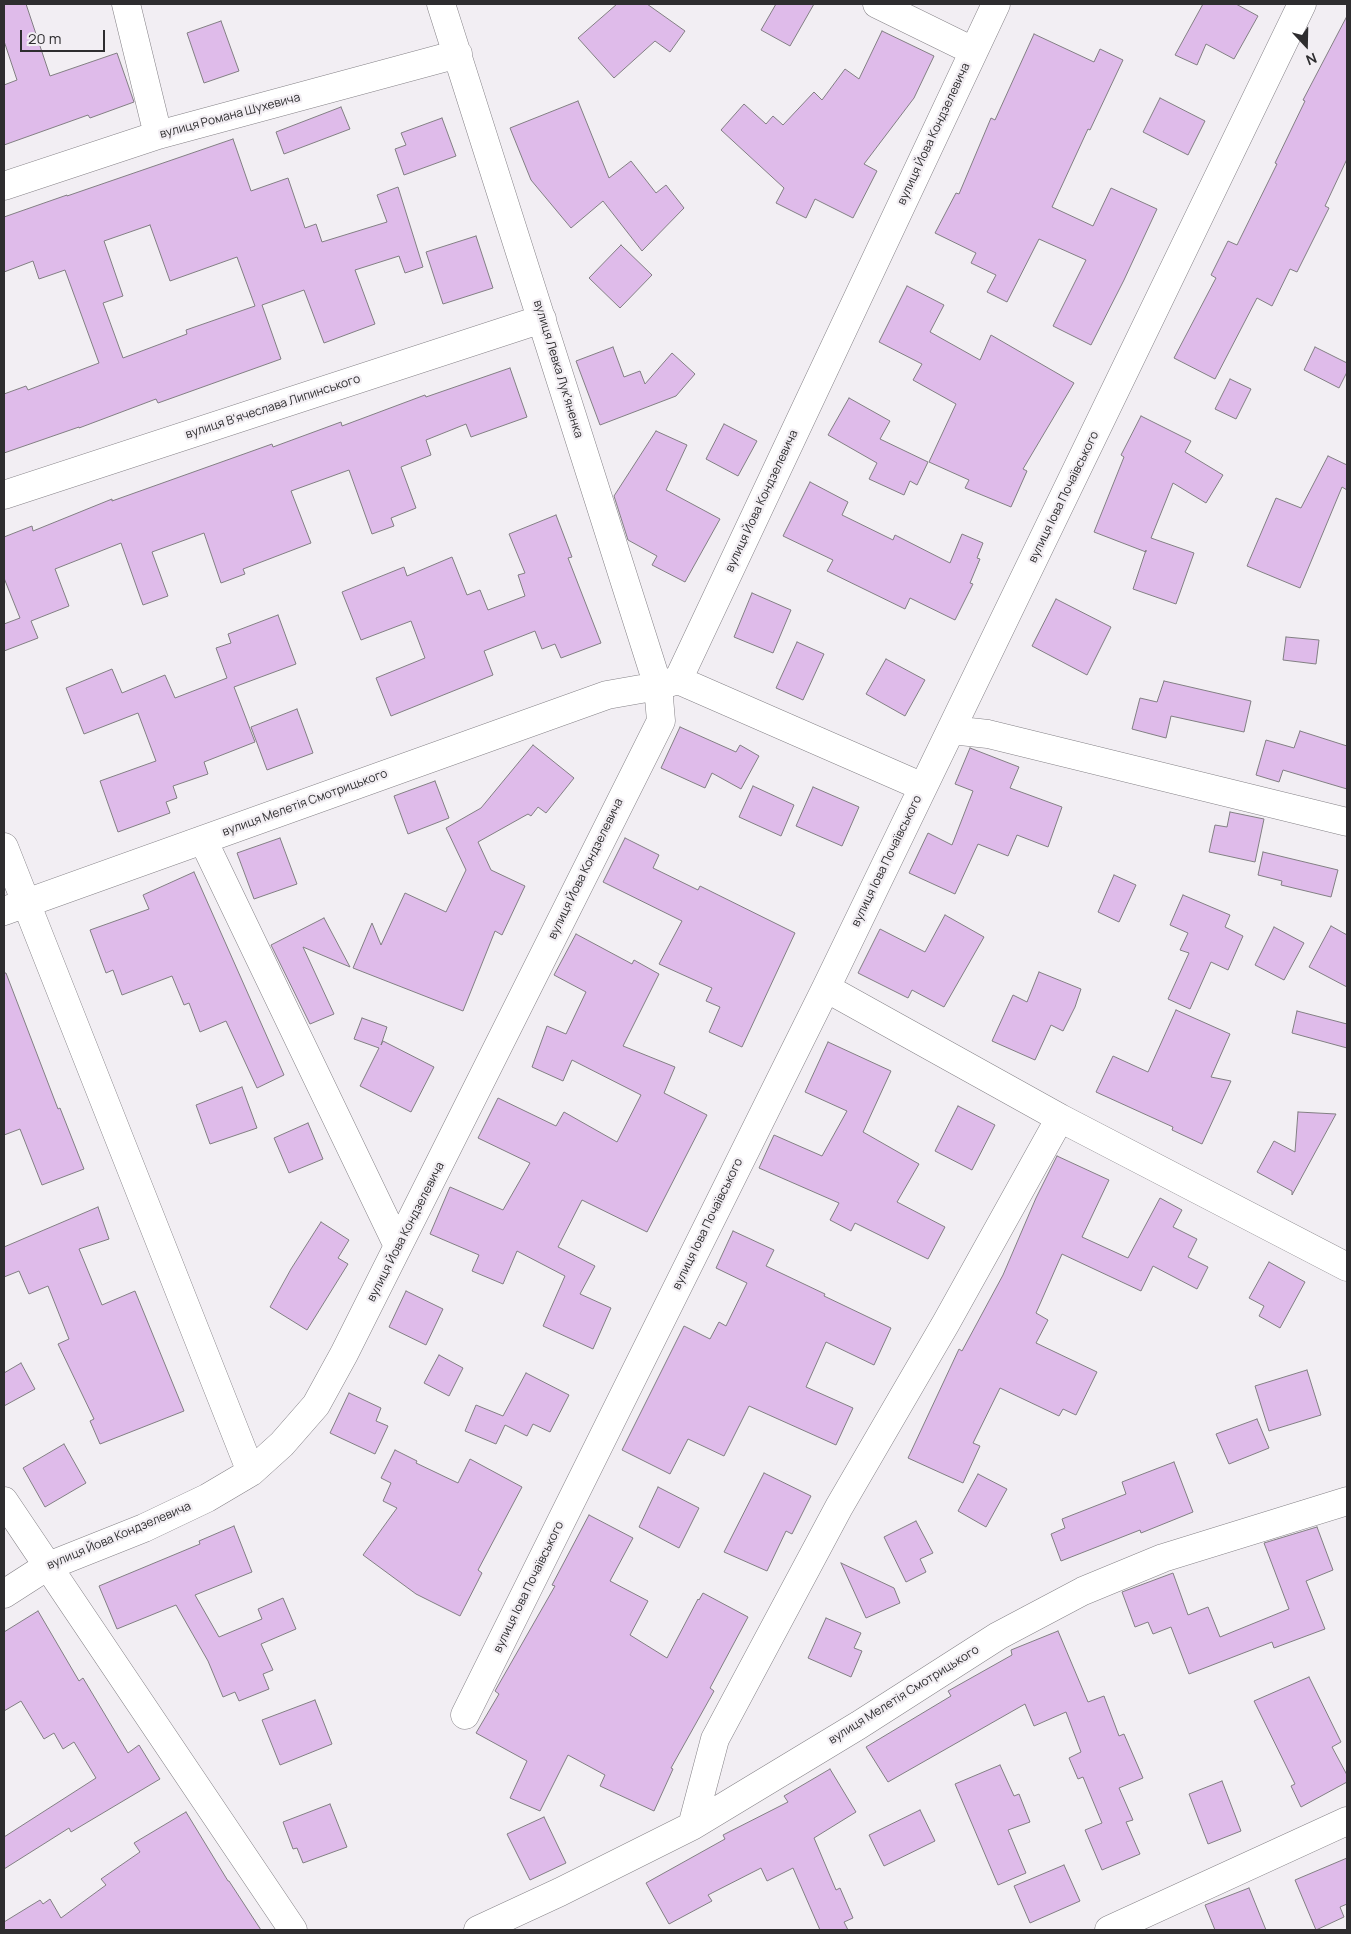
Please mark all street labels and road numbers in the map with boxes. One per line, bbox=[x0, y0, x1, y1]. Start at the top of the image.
street label: вулиця Йова Кондзелевича bbox=[895, 61, 973, 207]
street label: вулиця Романа Шухевича bbox=[158, 90, 302, 142]
street label: вулиця Левка Лукʼяненка bbox=[530, 298, 586, 440]
street label: вулиця Вʼячеслава Липинського bbox=[184, 372, 362, 442]
street label: вулиця Йова Кондзелевича bbox=[723, 428, 801, 574]
street label: вулиця Іова Почаївського bbox=[1026, 429, 1102, 565]
street label: вулиця Мелетія Смотрицького bbox=[220, 766, 390, 840]
street label: вулиця Іова Почаївського bbox=[849, 793, 925, 929]
street label: вулиця Йова Кондзелевича bbox=[546, 796, 626, 942]
street label: вулиця Іова Почаївського bbox=[670, 1156, 746, 1292]
street label: вулиця Йова Кондзелевича bbox=[364, 1160, 448, 1304]
street label: вулиця Йова Кондзелевича bbox=[45, 1499, 193, 1573]
street label: вулиця Іова Почаївського bbox=[491, 1519, 567, 1655]
street label: вулиця Мелетія Смотрицького bbox=[826, 1643, 982, 1747]

